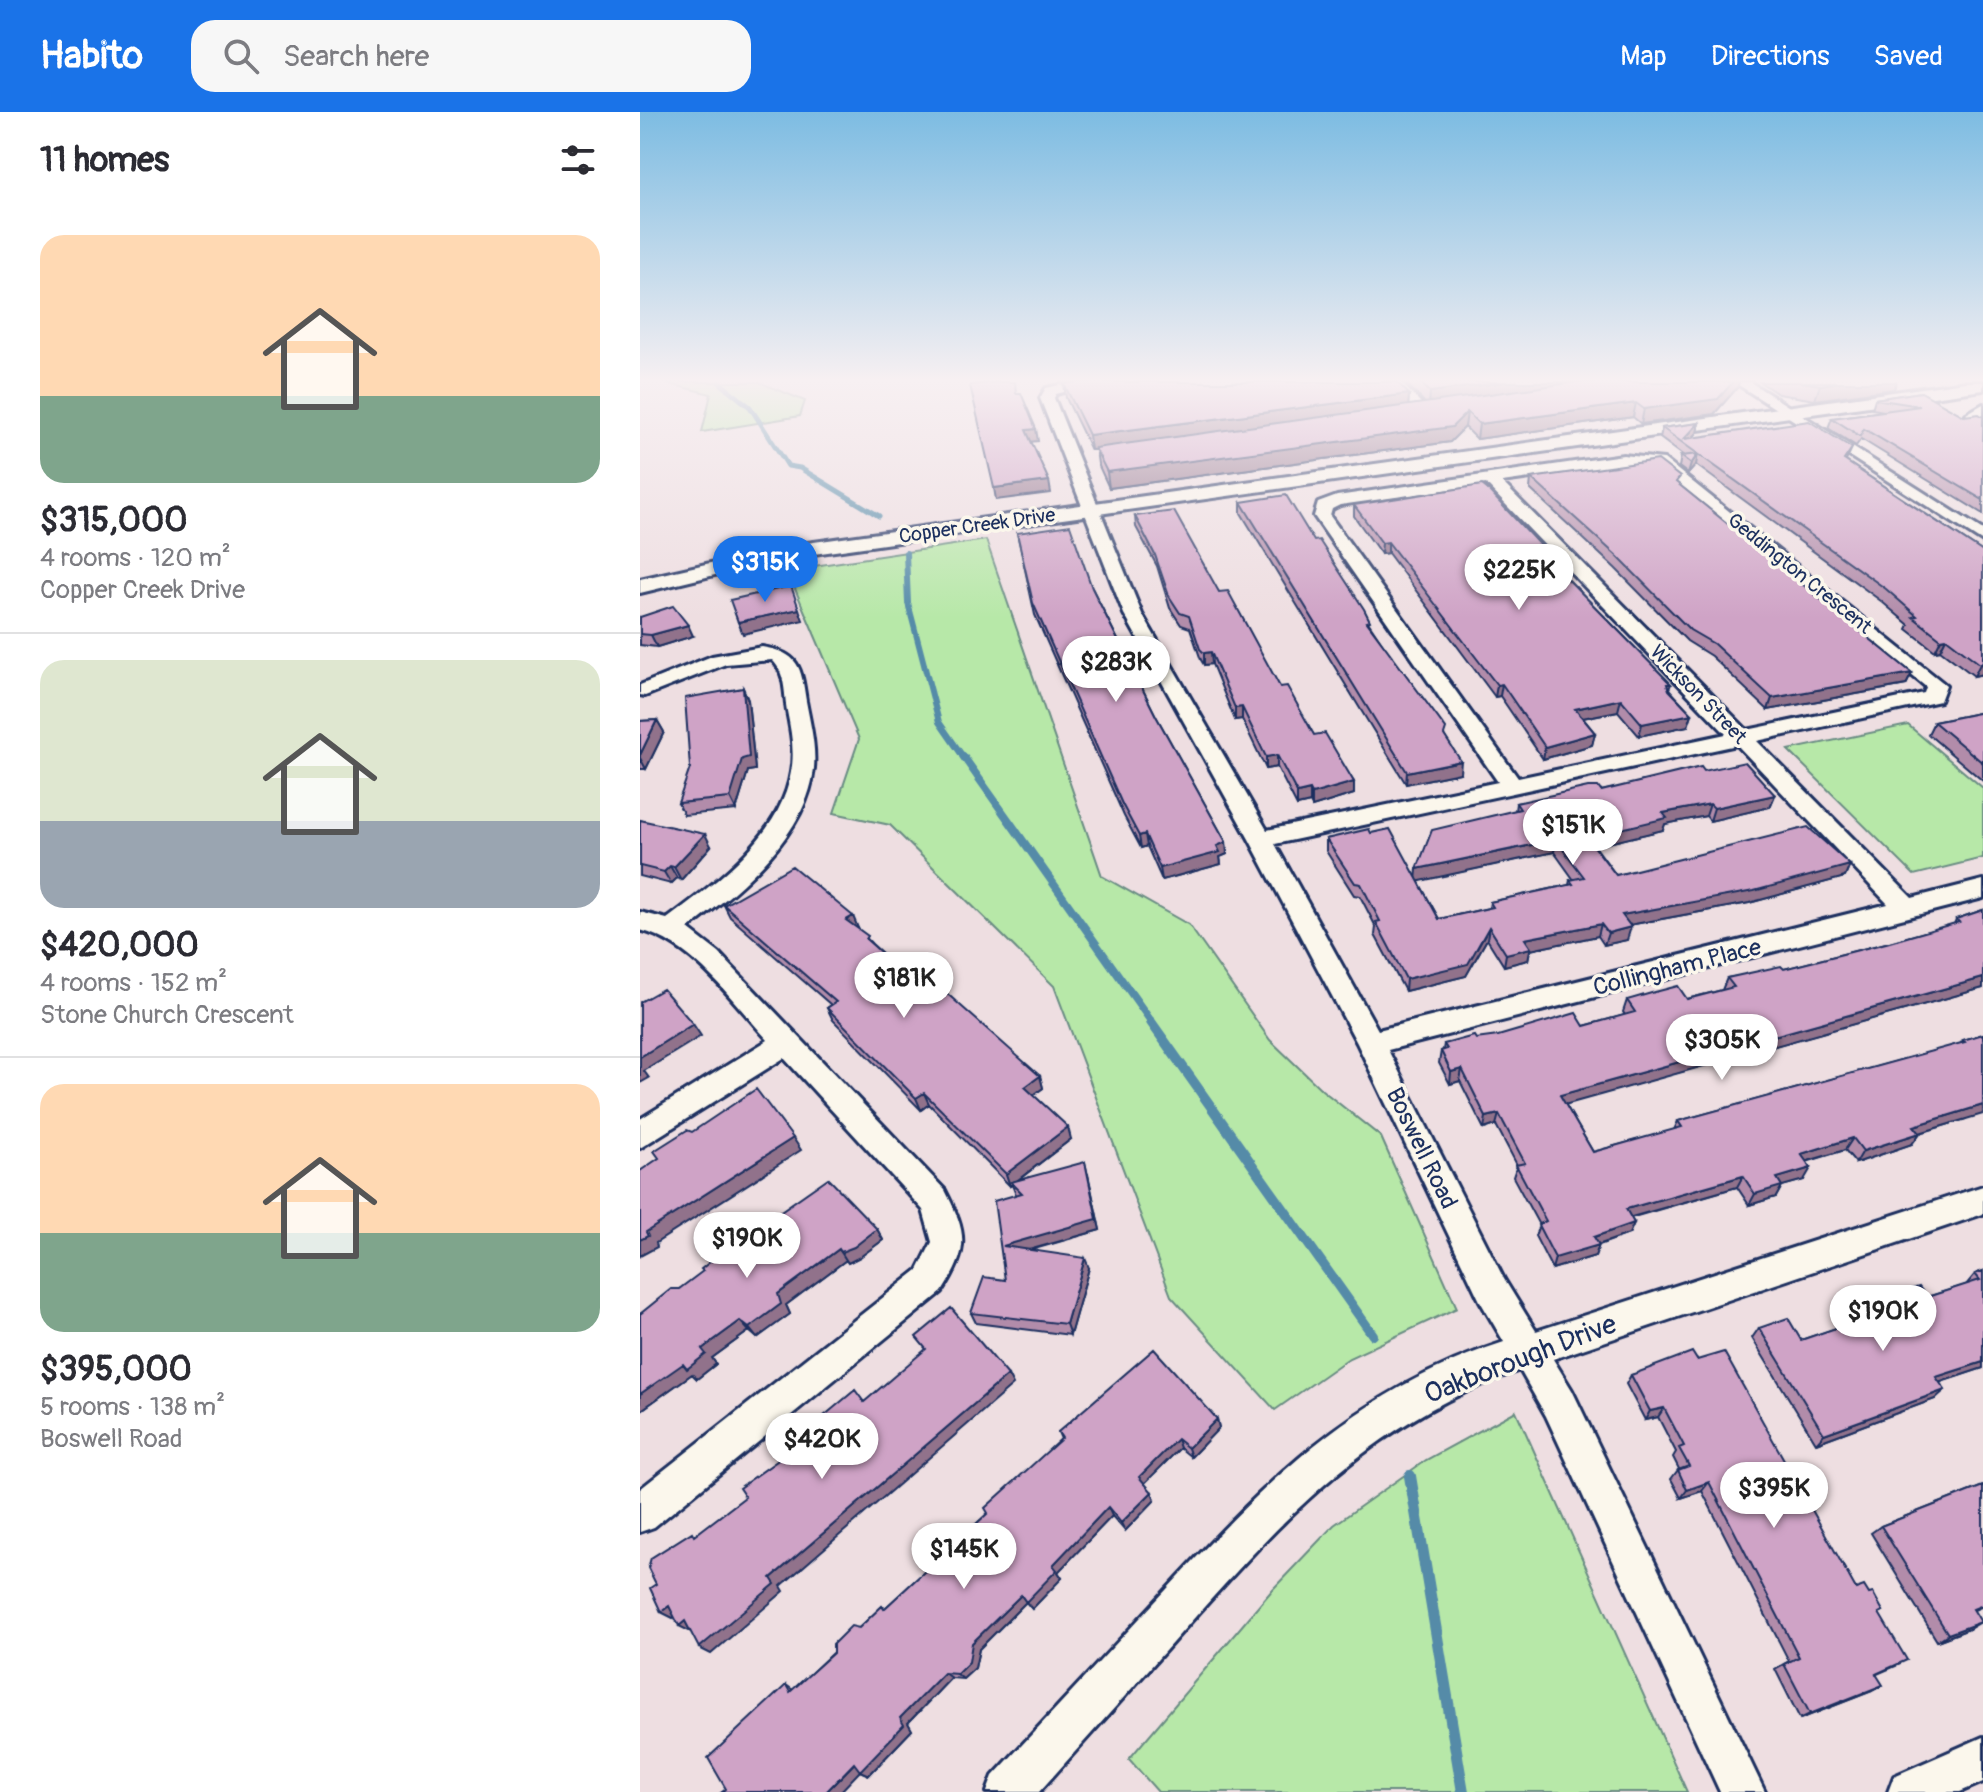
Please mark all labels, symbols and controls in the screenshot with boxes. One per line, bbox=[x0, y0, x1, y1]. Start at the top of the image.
search box bbox=[191, 20, 751, 92]
text: Habito bbox=[40, 32, 143, 80]
icon: search bbox=[219, 34, 263, 78]
text: Search here bbox=[283, 38, 429, 75]
text: Map bbox=[1620, 39, 1667, 74]
text: Directions bbox=[1711, 39, 1830, 74]
text: Saved bbox=[1874, 39, 1943, 74]
icon: filters bbox=[556, 138, 600, 182]
text: 11 homes bbox=[40, 139, 169, 182]
icon: home bbox=[248, 287, 392, 431]
text: $315,000 bbox=[40, 499, 187, 542]
street label: Copper Creek Drive bbox=[897, 502, 1057, 549]
street label: Geddington Crescent bbox=[1722, 508, 1878, 640]
pin: $315K bbox=[709, 536, 821, 604]
text: 4 rooms · 120 m² bbox=[40, 542, 231, 574]
pin: $225K bbox=[1463, 544, 1575, 612]
text: $315K bbox=[731, 546, 799, 578]
text: $225K bbox=[1483, 554, 1555, 586]
text: Copper Creek Drive bbox=[40, 574, 245, 606]
pin: $283K bbox=[1060, 636, 1172, 704]
street label: Wickson Street bbox=[1645, 639, 1753, 750]
text: $283K bbox=[1080, 646, 1152, 678]
icon: home bbox=[248, 712, 392, 856]
pin: $151K bbox=[1517, 799, 1629, 867]
text: $151K bbox=[1541, 809, 1605, 841]
text: $420,000 bbox=[40, 924, 199, 967]
street label: Collingham Place bbox=[1590, 933, 1764, 1002]
pin: $181K bbox=[848, 952, 960, 1020]
text: $181K bbox=[872, 962, 936, 994]
text: 4 rooms · 152 m² bbox=[40, 967, 227, 999]
text: Stone Church Crescent bbox=[40, 999, 294, 1031]
pin: $305K bbox=[1666, 1014, 1778, 1082]
text: $305K bbox=[1684, 1024, 1760, 1056]
street label: Boswell Road bbox=[1380, 1083, 1463, 1214]
icon: home bbox=[248, 1136, 392, 1280]
pin: $190K bbox=[691, 1212, 803, 1280]
text: $190K bbox=[711, 1222, 783, 1254]
pin: $190K bbox=[1827, 1285, 1939, 1353]
text: $190K bbox=[1847, 1295, 1919, 1327]
street label: Oakborough Drive bbox=[1419, 1307, 1622, 1412]
text: $395,000 bbox=[40, 1348, 192, 1391]
text: 5 rooms · 138 m² bbox=[40, 1391, 225, 1423]
pin: $420K bbox=[766, 1413, 878, 1481]
text: Boswell Road bbox=[40, 1423, 183, 1455]
text: $420K bbox=[783, 1423, 861, 1455]
pin: $395K bbox=[1718, 1462, 1830, 1530]
text: $395K bbox=[1738, 1472, 1810, 1504]
pin: $145K bbox=[908, 1523, 1020, 1591]
text: $145K bbox=[929, 1533, 999, 1565]

